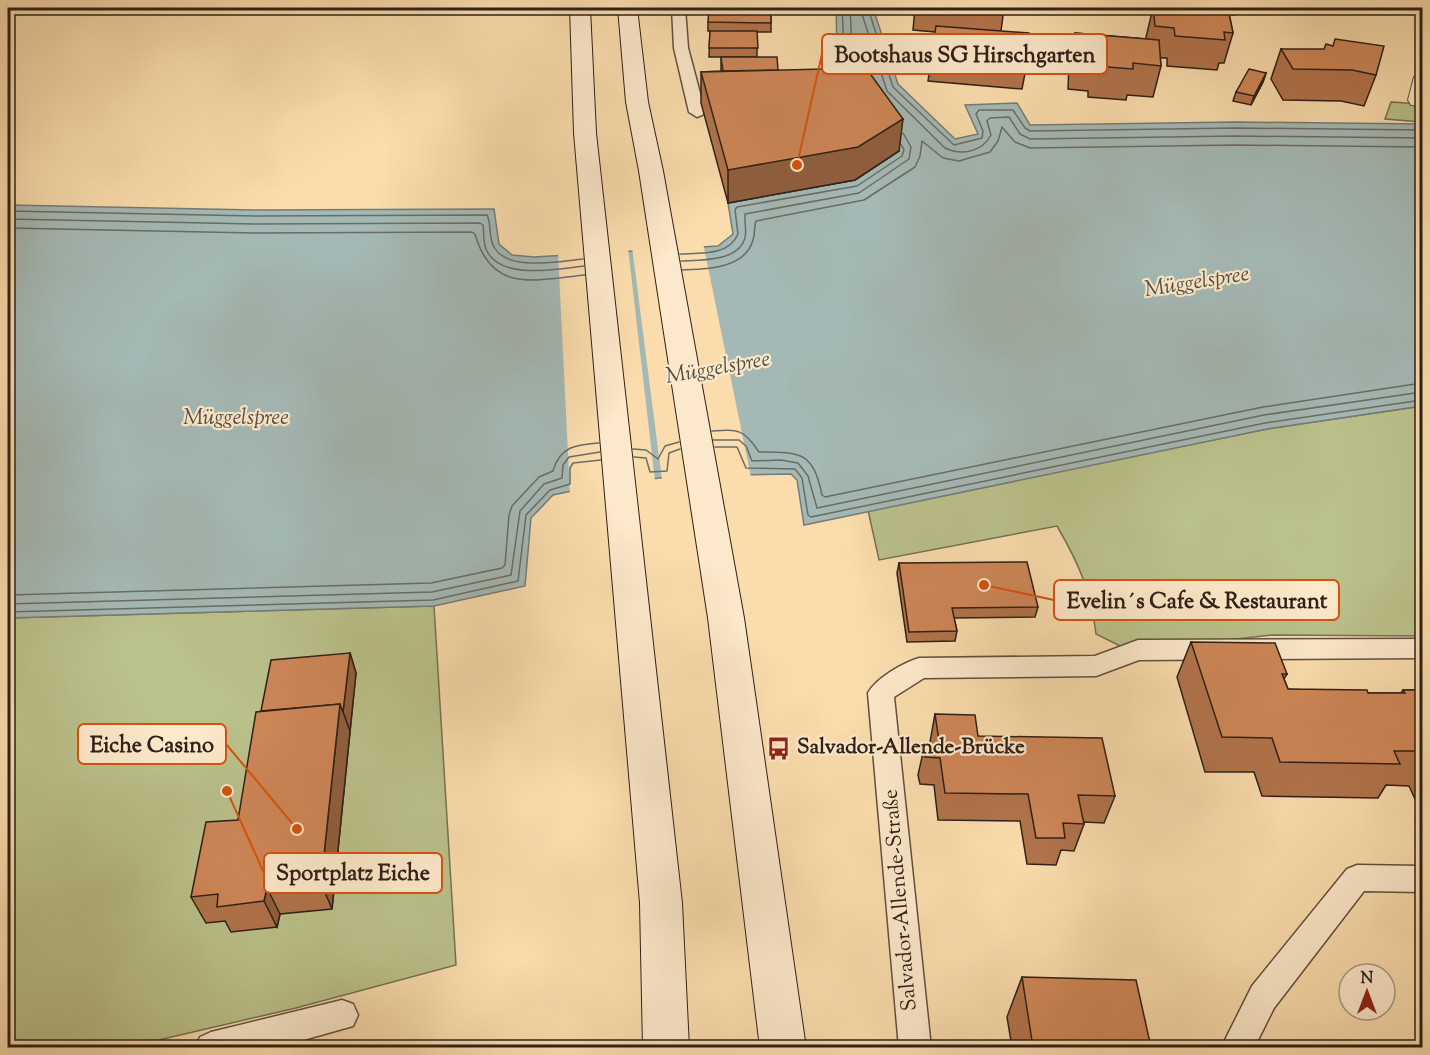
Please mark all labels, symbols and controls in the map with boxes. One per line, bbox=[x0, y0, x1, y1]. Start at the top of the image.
callout: Bootshaus SG Hirschgarten bbox=[822, 34, 1107, 74]
text: Bootshaus SG Hirschgarten bbox=[834, 41, 1096, 73]
water label: Müggelspree bbox=[1142, 259, 1252, 307]
water label: Müggelspree bbox=[663, 344, 773, 394]
water label: Müggelspree bbox=[183, 403, 289, 435]
callout: Evelin´s Cafe & Restaurant bbox=[1054, 580, 1339, 620]
text: Evelin´s Cafe & Restaurant bbox=[1067, 587, 1328, 619]
callout: Eiche Casino bbox=[78, 724, 226, 764]
text: Eiche Casino bbox=[90, 731, 214, 763]
place label: Salvador-Allende-Brücke bbox=[797, 733, 1025, 763]
bus stop icon: Salvador-Allende-Brücke bbox=[766, 735, 792, 761]
street label: Salvador-Allende-Straße bbox=[876, 788, 926, 1012]
callout: Sportplatz Eiche bbox=[264, 853, 442, 893]
text: Sportplatz Eiche bbox=[276, 859, 430, 891]
north arrow bbox=[1337, 962, 1397, 1022]
text: N bbox=[1361, 968, 1374, 991]

